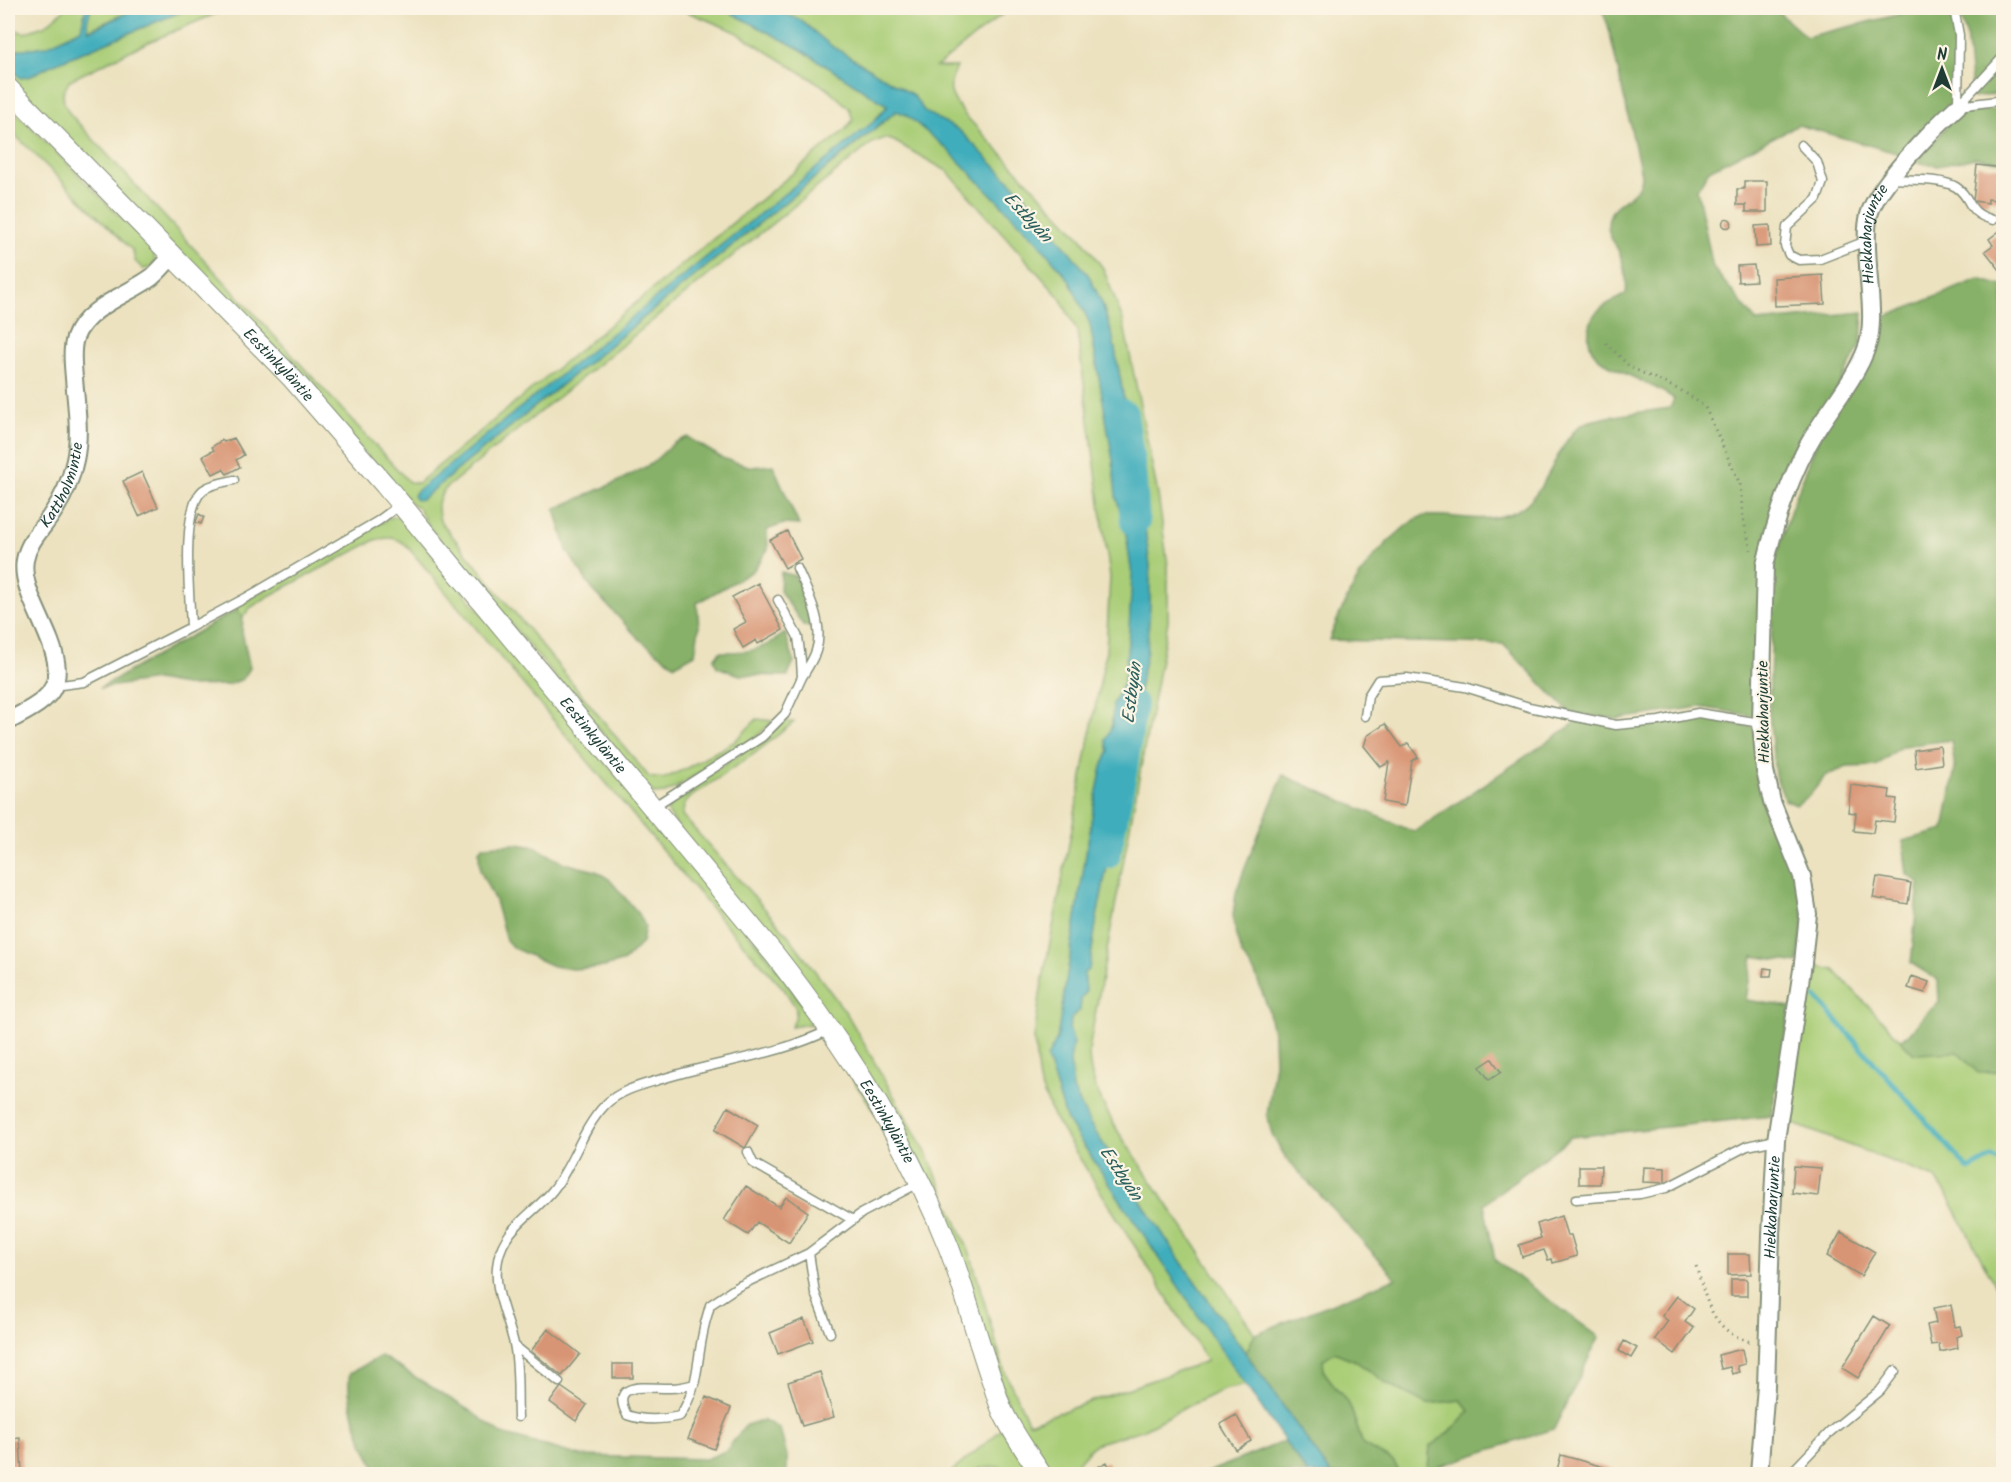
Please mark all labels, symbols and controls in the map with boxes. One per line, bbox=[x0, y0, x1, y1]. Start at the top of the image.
north arrow bbox=[1912, 39, 1972, 99]
text: N bbox=[1937, 43, 1947, 68]
street label: Hiekkaharjuntie bbox=[1854, 179, 1895, 285]
water label: Estbyån bbox=[996, 186, 1059, 251]
street label: Eestinkyläntie bbox=[237, 322, 320, 408]
street label: Kattholmintie bbox=[34, 441, 90, 533]
water label: Estbyån bbox=[1115, 659, 1151, 725]
street label: Hiekkaharjuntie bbox=[1751, 660, 1777, 764]
street label: Eestinkyläntie bbox=[553, 691, 632, 780]
street label: Eestinkyläntie bbox=[853, 1074, 921, 1168]
water label: Estbyån bbox=[1091, 1141, 1150, 1209]
street label: Hiekkaharjuntie bbox=[1758, 1155, 1788, 1259]

